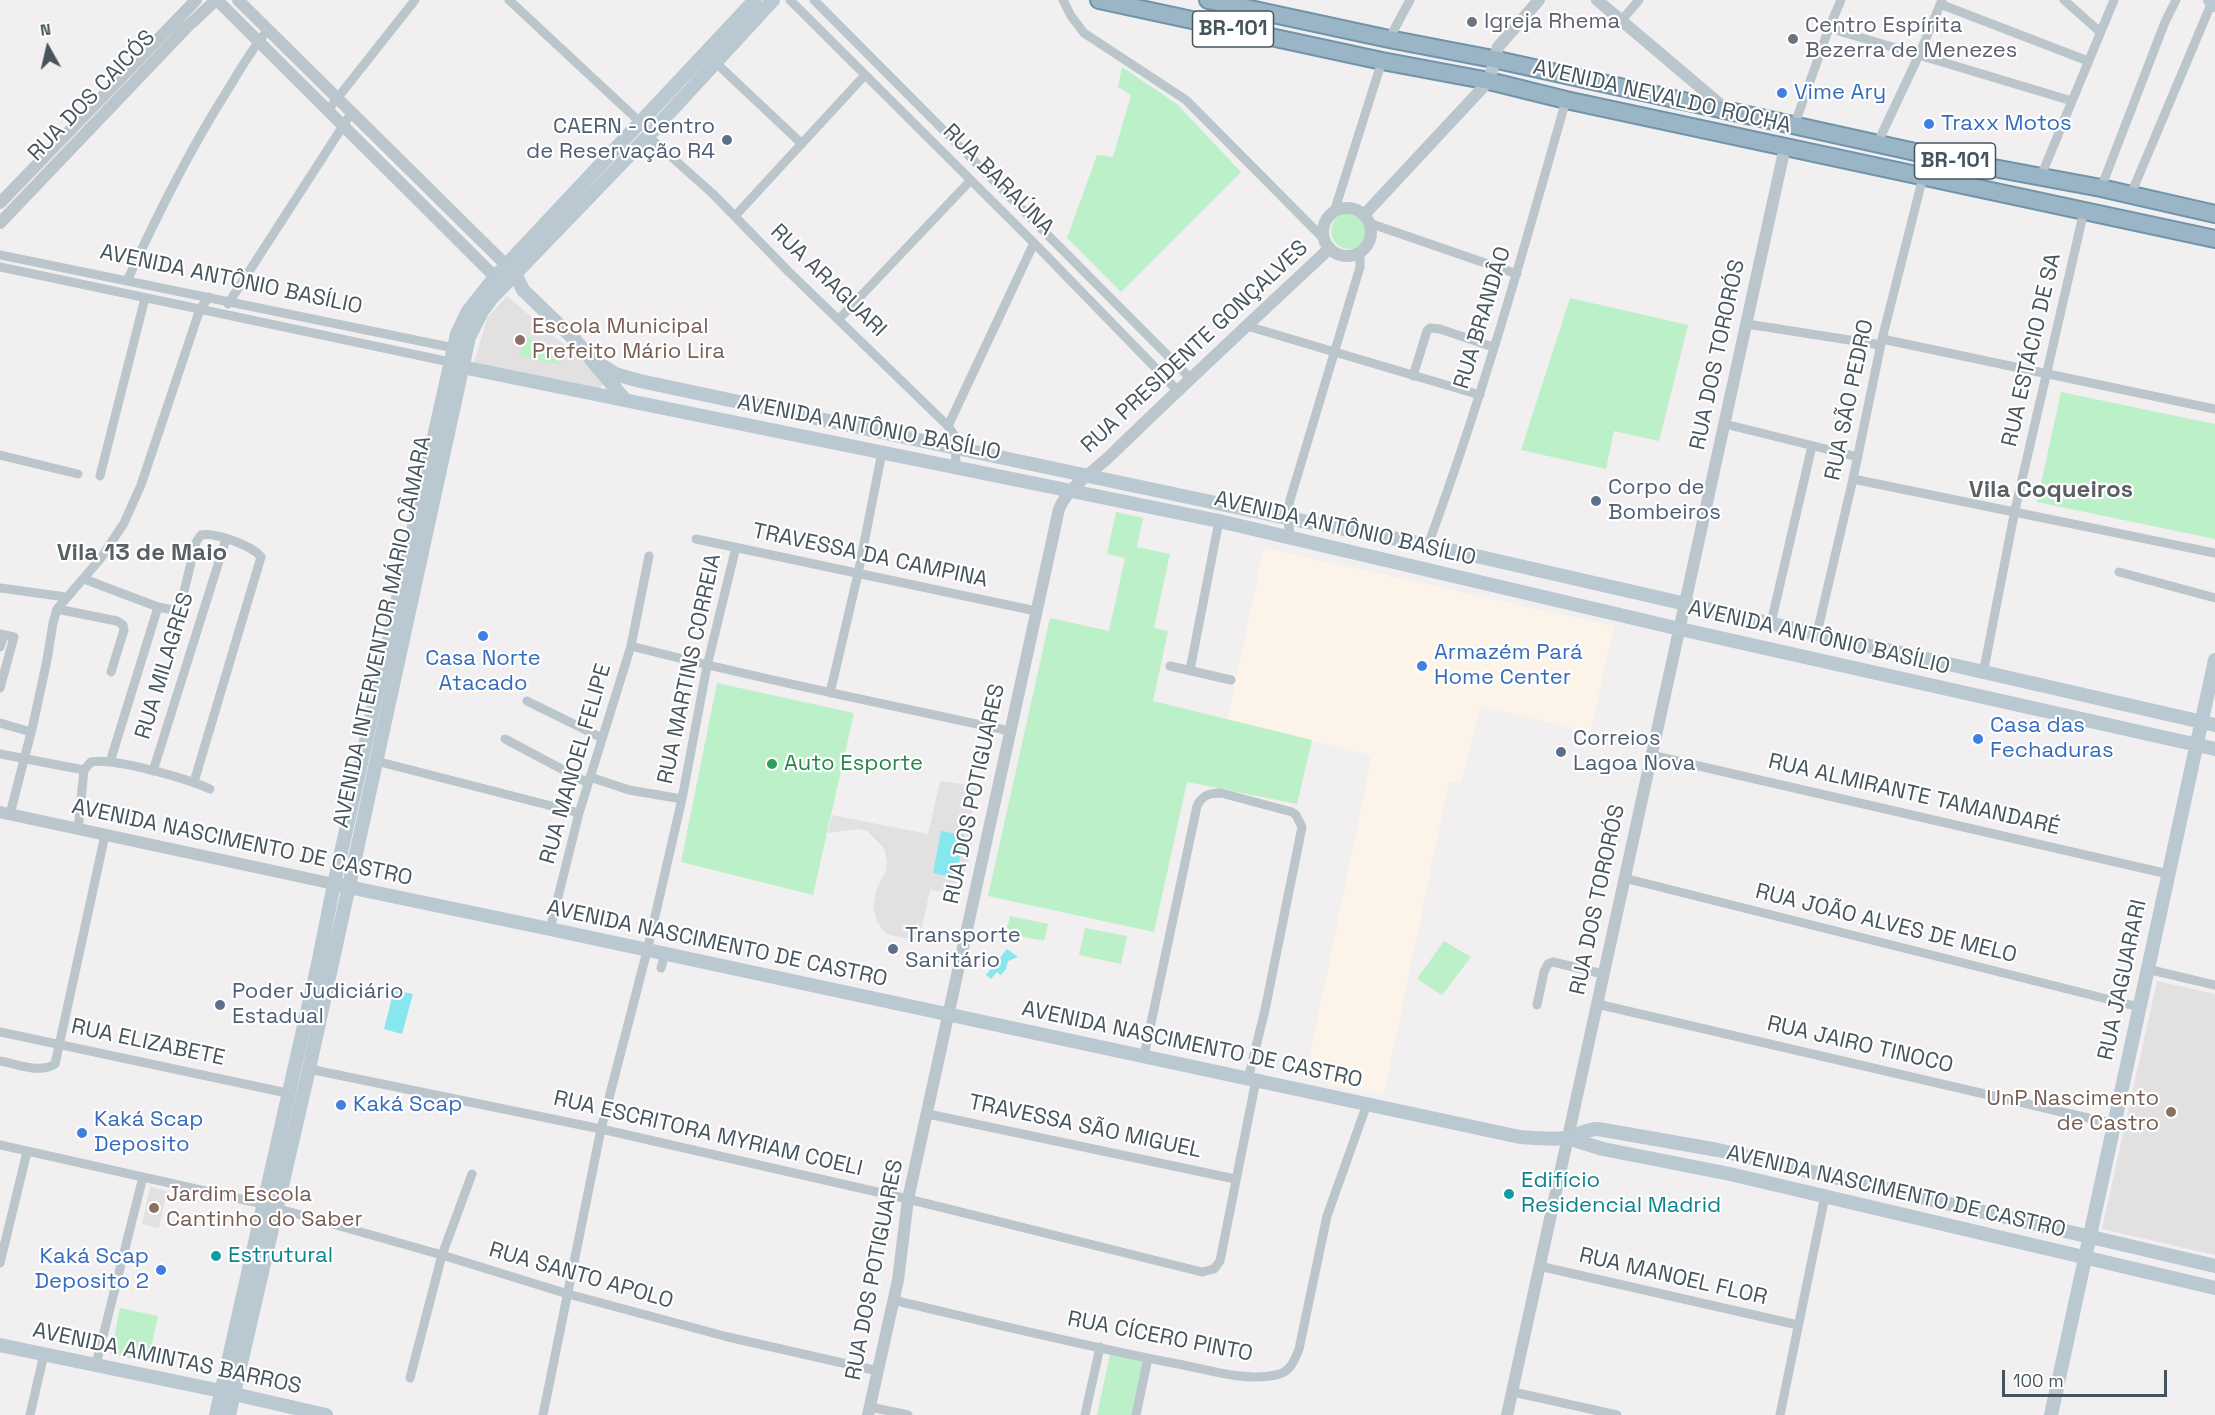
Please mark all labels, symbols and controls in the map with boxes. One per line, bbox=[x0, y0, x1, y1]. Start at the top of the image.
place label: Igreja Rhema bbox=[1484, 9, 1620, 35]
road number: BR-101 bbox=[1192, 11, 1274, 47]
place label: Centro Espírita Bezerra de Menezes bbox=[1805, 13, 2017, 64]
marker: Igreja Rhema bbox=[1465, 15, 1479, 29]
north arrow bbox=[18, 18, 78, 78]
text: N bbox=[39, 19, 52, 41]
street label: RUA DOS CAICÓS bbox=[23, 25, 161, 167]
marker: Centro Espírita Bezerra de Menezes bbox=[1786, 32, 1800, 46]
street label: AVENIDA NEVALDO ROCHA bbox=[1530, 54, 1794, 140]
place label: Vime Ary bbox=[1794, 80, 1886, 106]
marker: Vime Ary bbox=[1775, 86, 1789, 100]
place label: Traxx Motos bbox=[1941, 111, 2072, 137]
place label: CAERN - Centro de Reservação R4 bbox=[526, 114, 715, 166]
marker: Traxx Motos bbox=[1922, 117, 1936, 131]
street label: RUA BARAÚNA bbox=[937, 119, 1059, 241]
marker: CAERN - Centro de Reservação R4 bbox=[720, 133, 734, 147]
road number: BR-101 bbox=[1914, 143, 1996, 179]
street label: RUA ARAGUARI bbox=[764, 219, 892, 343]
street label: RUA PRESIDENTE GONÇALVES bbox=[1076, 235, 1314, 459]
street label: AVENIDA ANTÔNIO BASÍLIO bbox=[97, 239, 365, 321]
street label: RUA BRANDÂO bbox=[1449, 244, 1517, 392]
street label: RUA ESTÁCIO DE SA bbox=[1997, 251, 2067, 449]
street label: RUA DOS TORORÓS bbox=[1685, 257, 1751, 453]
place label: Escola Municipal Prefeito Mário Lira bbox=[532, 314, 725, 366]
street label: RUA SÃO PEDRO bbox=[1820, 317, 1880, 483]
marker: Escola Municipal Prefeito Mário Lira bbox=[513, 333, 527, 347]
street label: AVENIDA ANTÔNIO BASÍLIO bbox=[735, 390, 1003, 466]
street label: AVENIDA INTERVENTOR MÁRIO CÂMARA bbox=[329, 434, 437, 830]
place label: Corpo de Bombeiros bbox=[1608, 475, 1721, 526]
district label: Vila Coqueiros bbox=[1969, 476, 2133, 504]
street label: AVENIDA ANTÔNIO BASÍLIO bbox=[1212, 486, 1478, 572]
marker: Corpo de Bombeiros bbox=[1589, 494, 1603, 508]
street label: TRAVESSA DA CAMPINA bbox=[750, 518, 990, 594]
district label: Vila 13 de Maio bbox=[57, 539, 227, 567]
street label: RUA MARTINS CORREIA bbox=[653, 552, 727, 786]
street label: RUA MILAGRES bbox=[130, 589, 200, 743]
street label: AVENIDA ANTÔNIO BASÍLIO bbox=[1686, 595, 1952, 681]
marker: Casa Norte Atacado bbox=[476, 629, 490, 643]
place label: Armazém Pará Home Center bbox=[1434, 640, 1583, 692]
place label: Casa Norte Atacado bbox=[425, 646, 541, 698]
marker: Armazém Pará Home Center bbox=[1415, 659, 1429, 673]
street label: RUA MANOEL FELIPE bbox=[535, 661, 617, 867]
street label: RUA DOS POTIGUARES bbox=[939, 682, 1011, 906]
place label: Casa das Fechaduras bbox=[1990, 713, 2113, 764]
place label: Correios Lagoa Nova bbox=[1573, 726, 1695, 778]
marker: Casa das Fechaduras bbox=[1971, 732, 1985, 746]
marker: Correios Lagoa Nova bbox=[1554, 745, 1568, 759]
street label: RUA ALMIRANTE TAMANDARÉ bbox=[1766, 749, 2062, 841]
place label: Auto Esporte bbox=[784, 751, 923, 777]
marker: Auto Esporte bbox=[765, 757, 779, 771]
street label: AVENIDA NASCIMENTO DE CASTRO bbox=[69, 794, 415, 892]
street label: RUA DOS TORORÓS bbox=[1565, 802, 1631, 998]
street label: RUA JOÃO ALVES DE MELO bbox=[1752, 879, 2020, 969]
street label: AVENIDA NASCIMENTO DE CASTRO bbox=[544, 895, 890, 993]
street label: RUA JAGUARARI bbox=[2093, 897, 2153, 1063]
place label: Transporte Sanitário bbox=[905, 923, 1021, 974]
marker: Transporte Sanitário bbox=[886, 942, 900, 956]
place label: Poder Judiciário Estadual bbox=[232, 979, 404, 1030]
street label: AVENIDA NASCIMENTO DE CASTRO bbox=[1019, 996, 1365, 1094]
marker: Poder Judiciário Estadual bbox=[213, 998, 227, 1012]
street label: RUA JAIRO TINOCO bbox=[1764, 1011, 1956, 1079]
street label: RUA ELIZABETE bbox=[69, 1014, 227, 1072]
street label: RUA ESCRITORA MYRIAM COELI bbox=[551, 1086, 865, 1182]
place label: UnP Nascimento de Castro bbox=[1986, 1086, 2159, 1138]
street label: TRAVESSA SÃO MIGUEL bbox=[966, 1089, 1204, 1165]
place label: Kaká Scap bbox=[353, 1092, 462, 1118]
marker: Kaká Scap bbox=[334, 1098, 348, 1112]
marker: UnP Nascimento de Castro bbox=[2164, 1105, 2178, 1119]
place label: Kaká Scap Deposito bbox=[94, 1107, 203, 1158]
marker: Kaká Scap Deposito bbox=[75, 1126, 89, 1140]
street label: AVENIDA NASCIMENTO DE CASTRO bbox=[1724, 1140, 2068, 1244]
street label: RUA DOS POTIGUARES bbox=[841, 1157, 909, 1383]
place label: Edifício Residencial Madrid bbox=[1521, 1168, 1721, 1220]
place label: Jardim Escola Cantinho do Saber bbox=[166, 1182, 363, 1234]
marker: Edifício Residencial Madrid bbox=[1502, 1187, 1516, 1201]
marker: Jardim Escola Cantinho do Saber bbox=[147, 1201, 161, 1215]
street label: RUA SANTO APOLO bbox=[486, 1237, 676, 1315]
place label: Estrutural bbox=[228, 1243, 333, 1269]
street label: RUA MANOEL FLOR bbox=[1576, 1243, 1770, 1311]
place label: Kaká Scap Deposito 2 bbox=[34, 1244, 149, 1296]
marker: Estrutural bbox=[209, 1249, 223, 1263]
marker: Kaká Scap Deposito 2 bbox=[154, 1263, 168, 1277]
street label: RUA CÍCERO PINTO bbox=[1065, 1306, 1255, 1368]
street label: AVENIDA AMINTAS BARROS bbox=[30, 1318, 304, 1400]
scale bar bbox=[2005, 1358, 2170, 1396]
text: 100 m bbox=[2013, 1369, 2064, 1392]

